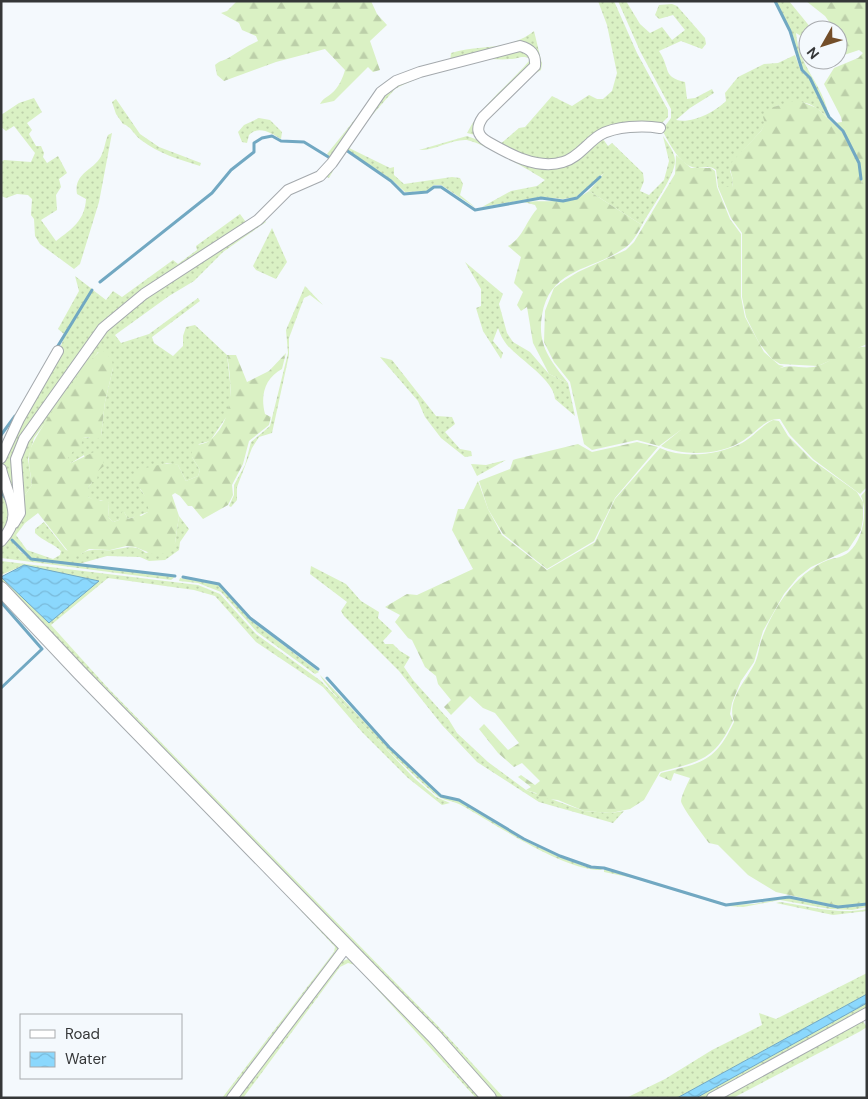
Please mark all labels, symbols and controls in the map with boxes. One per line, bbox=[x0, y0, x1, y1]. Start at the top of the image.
north arrow bbox=[798, 20, 848, 70]
text: N bbox=[803, 44, 823, 63]
legend bbox=[20, 1014, 182, 1079]
text: Road bbox=[65, 1024, 100, 1044]
text: Water bbox=[65, 1049, 107, 1069]

